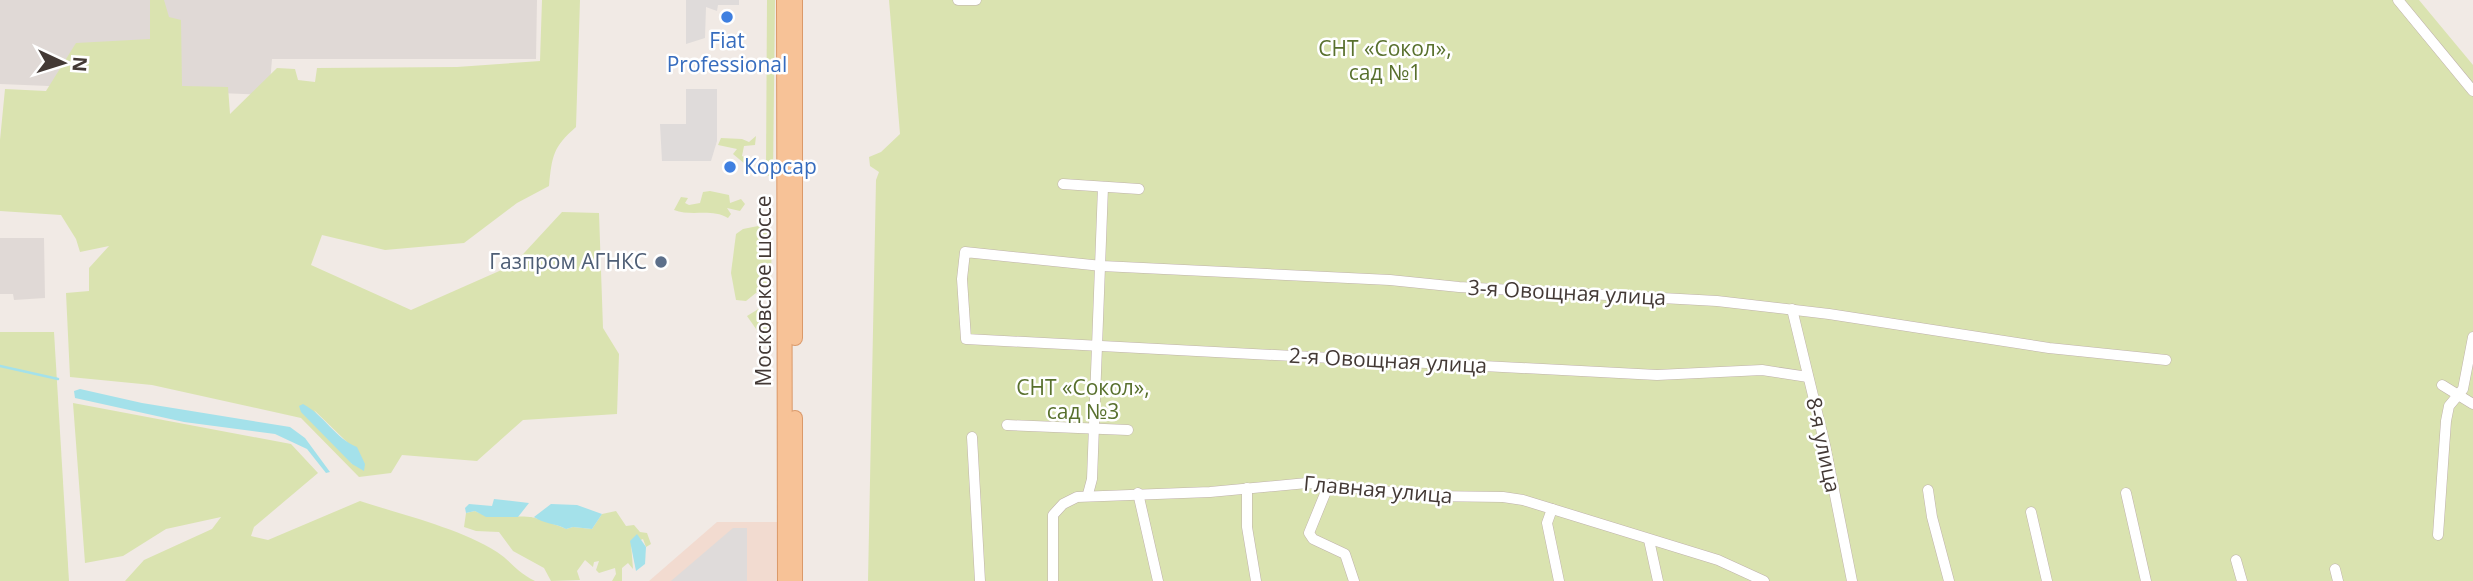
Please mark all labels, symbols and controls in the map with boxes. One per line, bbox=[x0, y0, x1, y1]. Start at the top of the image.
marker: Fiat Professional bbox=[719, 9, 735, 25]
place label: Fiat Professional bbox=[667, 26, 787, 78]
north arrow bbox=[28, 28, 98, 98]
park label: СНТ «Сокол», сад №1 bbox=[1318, 34, 1452, 86]
text: N bbox=[66, 56, 93, 73]
place label: Корсар bbox=[744, 152, 817, 180]
marker: Корсар bbox=[722, 159, 738, 175]
street label: Московское шоссе bbox=[749, 195, 777, 387]
place label: Газпром АГНКС bbox=[489, 247, 647, 275]
marker: Газпром АГНКС bbox=[653, 254, 669, 270]
street label: 3-я Овощная улица bbox=[1467, 273, 1667, 311]
street label: 2-я Овощная улица bbox=[1288, 341, 1488, 379]
park label: СНТ «Сокол», сад №3 bbox=[1016, 373, 1150, 425]
street label: 8-я улица bbox=[1800, 395, 1848, 495]
street label: Главная улица bbox=[1302, 469, 1454, 509]

